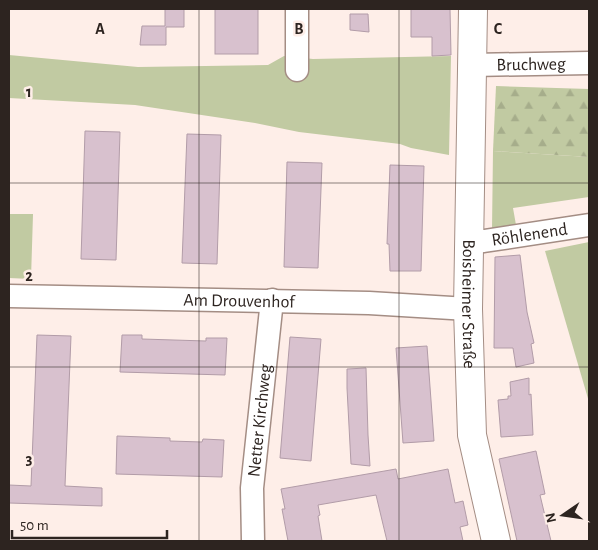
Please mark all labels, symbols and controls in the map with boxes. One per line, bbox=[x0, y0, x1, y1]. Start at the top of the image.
text: A bbox=[95, 21, 105, 37]
text: B bbox=[294, 21, 304, 37]
text: C bbox=[494, 21, 503, 37]
street label: Bruchweg bbox=[496, 55, 566, 75]
text: 1 bbox=[26, 84, 32, 100]
street label: Röhlenend bbox=[490, 220, 569, 250]
street label: Boisheimer Straße bbox=[458, 239, 478, 369]
text: 2 bbox=[25, 268, 33, 284]
street label: Am Drouvenhof bbox=[183, 291, 296, 312]
street label: Netter Kirchweg bbox=[245, 363, 275, 478]
text: 3 bbox=[26, 451, 33, 467]
north arrow bbox=[538, 490, 588, 540]
scale bar bbox=[12, 508, 168, 540]
text: N bbox=[543, 511, 559, 524]
text: 50 m bbox=[20, 518, 49, 533]

